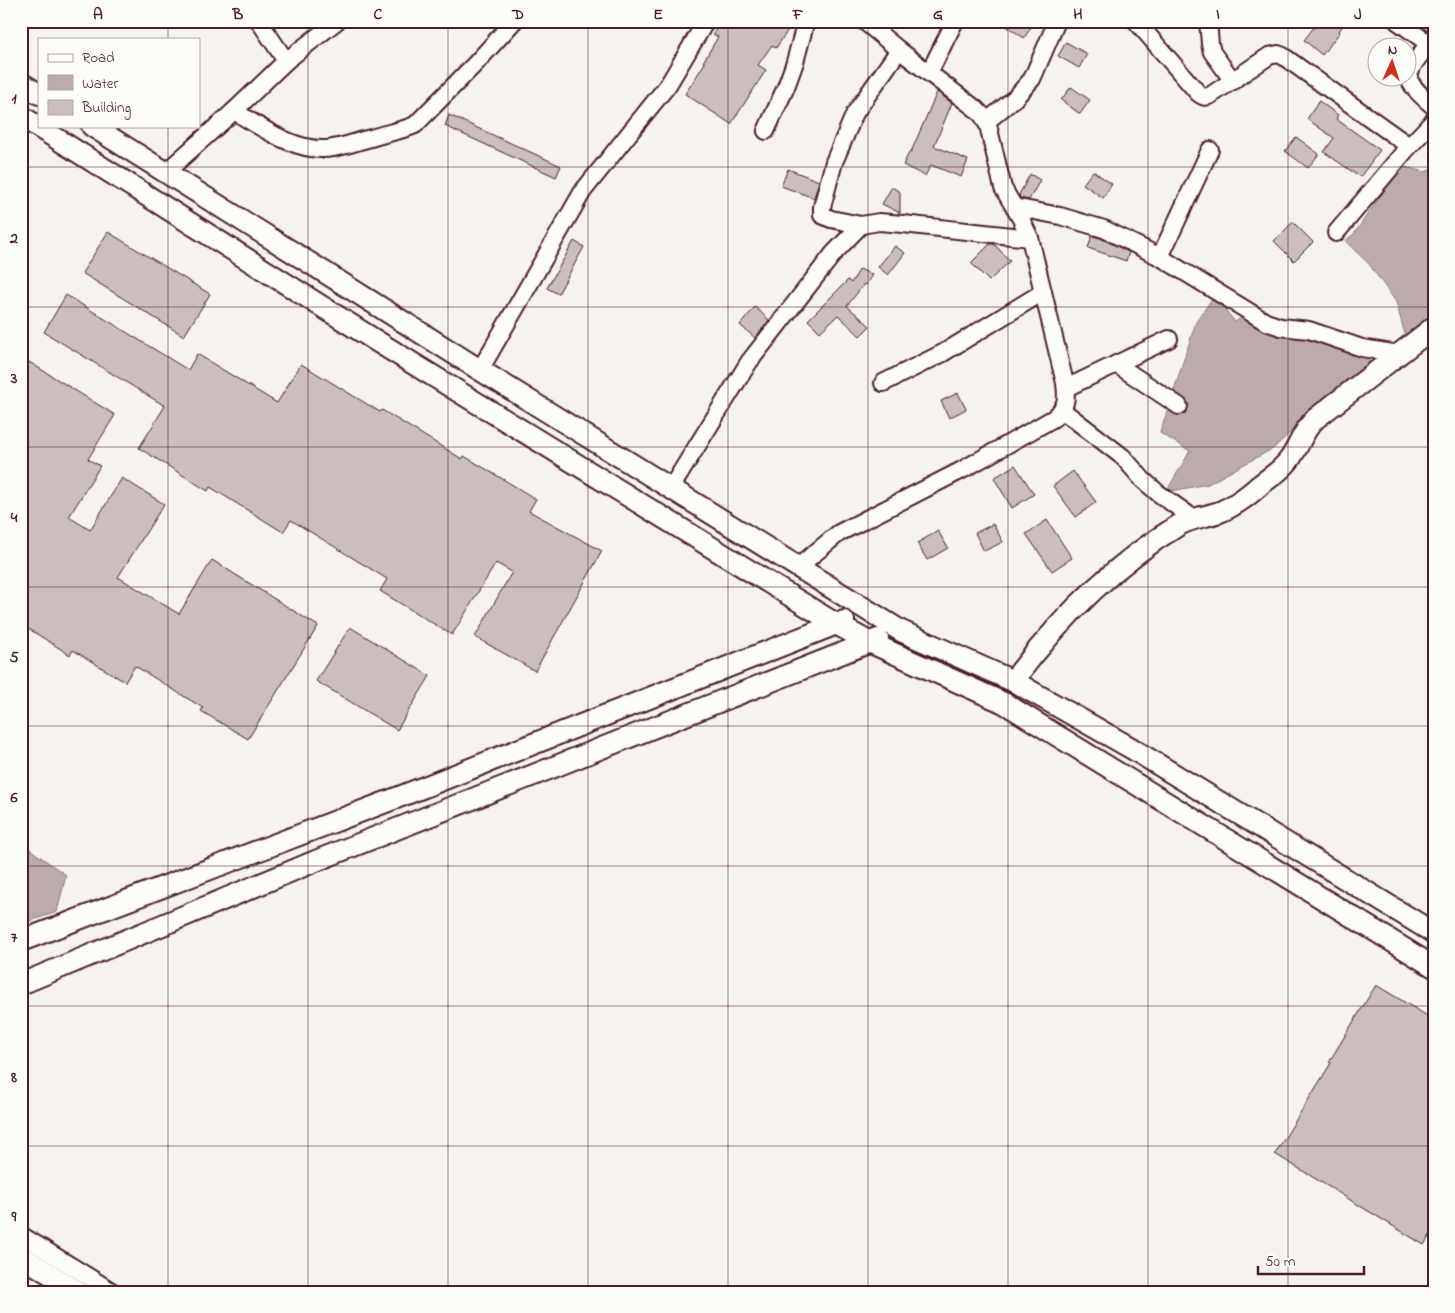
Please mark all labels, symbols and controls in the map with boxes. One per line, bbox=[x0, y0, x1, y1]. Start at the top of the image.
text: A bbox=[93, 3, 103, 27]
text: B bbox=[232, 3, 244, 27]
text: C bbox=[374, 3, 383, 27]
text: D bbox=[511, 3, 524, 27]
text: E bbox=[653, 3, 663, 27]
text: F bbox=[792, 3, 804, 27]
text: G bbox=[933, 3, 943, 27]
text: H bbox=[1073, 3, 1083, 27]
text: I bbox=[1216, 3, 1220, 27]
text: J bbox=[1354, 3, 1362, 27]
legend bbox=[38, 38, 200, 128]
north arrow bbox=[1368, 38, 1418, 88]
text: N bbox=[1387, 40, 1398, 61]
text: Road bbox=[82, 47, 115, 69]
text: Water bbox=[82, 73, 118, 95]
text: 1 bbox=[11, 87, 17, 111]
text: Building bbox=[81, 97, 131, 120]
text: 2 bbox=[9, 227, 18, 251]
text: 3 bbox=[10, 367, 18, 391]
text: 4 bbox=[10, 506, 18, 530]
text: 5 bbox=[9, 646, 19, 670]
text: 6 bbox=[9, 786, 18, 810]
text: 7 bbox=[11, 926, 18, 950]
text: 8 bbox=[10, 1066, 17, 1090]
text: 9 bbox=[11, 1205, 17, 1229]
scale bar bbox=[1258, 1243, 1364, 1275]
text: 50 m bbox=[1265, 1251, 1296, 1273]

